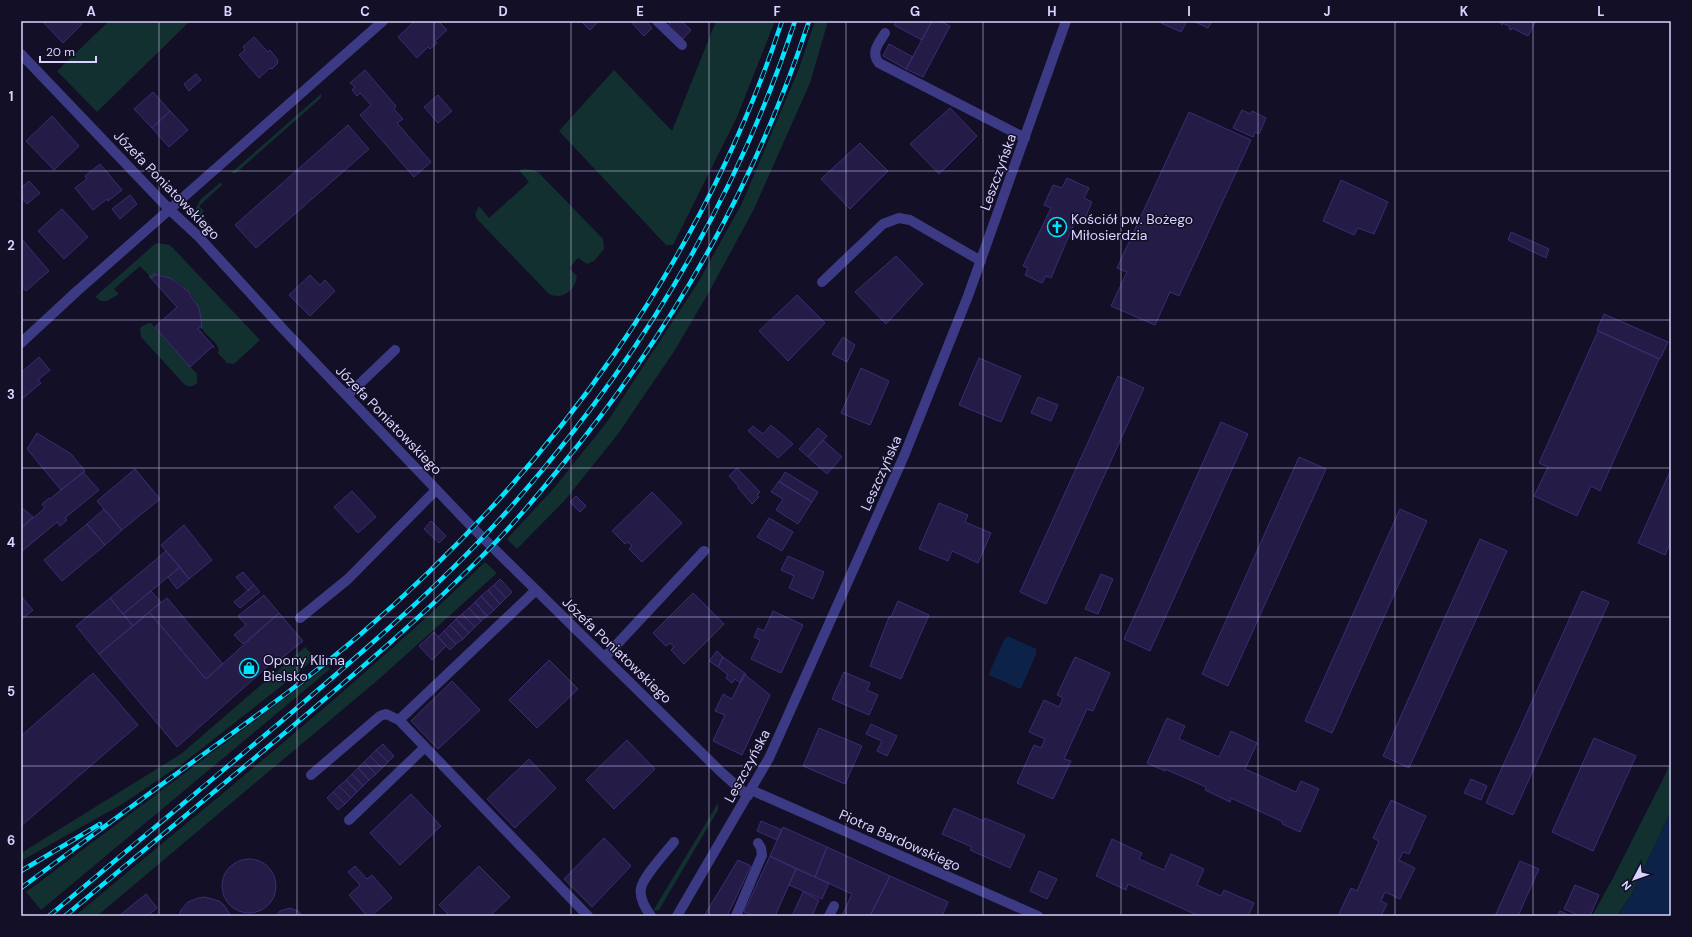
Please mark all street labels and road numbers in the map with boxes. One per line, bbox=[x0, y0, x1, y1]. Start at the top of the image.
street label: Józefa Poniatowskiego bbox=[110, 126, 224, 244]
street label: Leszczyńska bbox=[976, 131, 1020, 213]
street label: Józefa Poniatowskiego bbox=[332, 361, 446, 479]
street label: Leszczyńska bbox=[856, 433, 906, 513]
street label: Józefa Poniatowskiego bbox=[558, 593, 676, 707]
street label: Leszczyńska bbox=[720, 726, 774, 806]
street label: Piotra Bardowskiego bbox=[836, 805, 964, 875]

